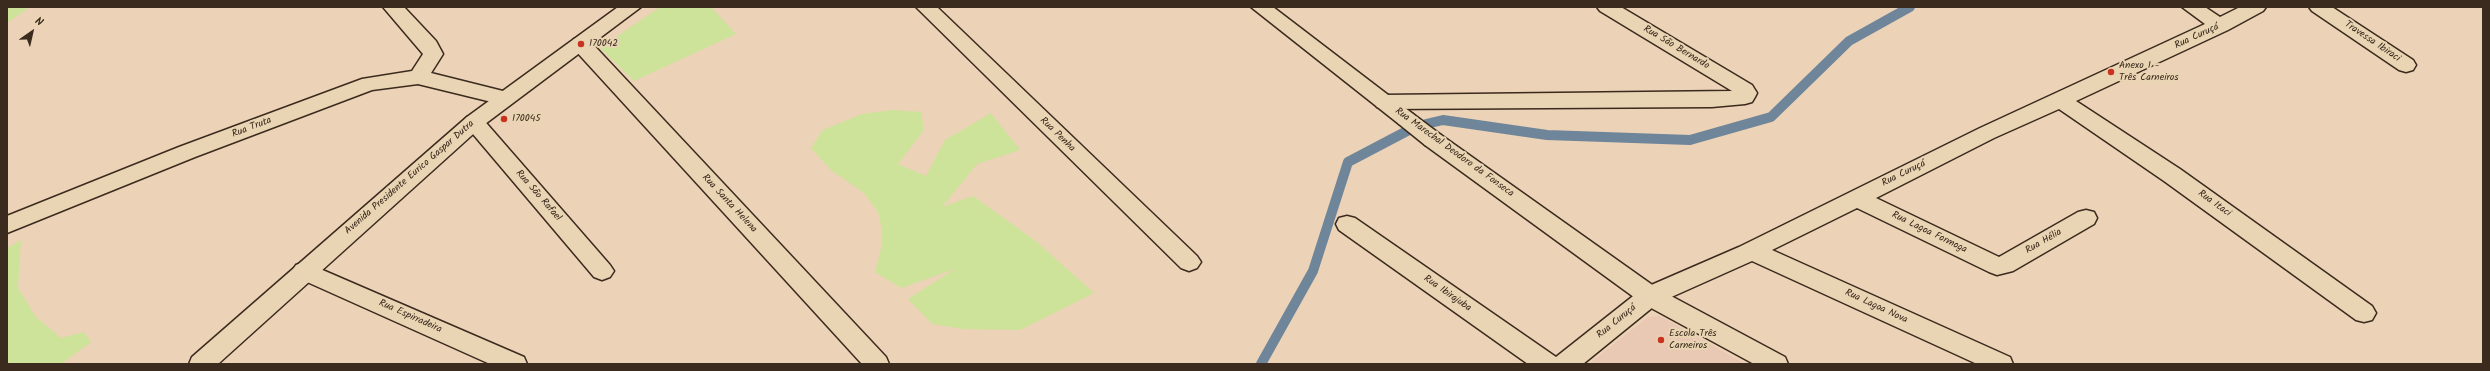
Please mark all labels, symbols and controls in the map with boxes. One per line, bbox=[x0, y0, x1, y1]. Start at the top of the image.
north arrow bbox=[12, 12, 52, 52]
text: N bbox=[31, 13, 47, 31]
street label: Travessa Ibiraci bbox=[2342, 19, 2402, 65]
street label: Rua Curuçá bbox=[2173, 22, 2221, 52]
street label: Rua São Bernardo bbox=[1641, 24, 1711, 72]
place label: 170042 bbox=[589, 38, 618, 50]
marker: 170042 bbox=[576, 39, 586, 49]
place label: Anexo I - Três Carneiros bbox=[2119, 60, 2179, 84]
marker: Anexo I - Três Carneiros bbox=[2106, 67, 2116, 77]
street label: Rua Marechal Deodoro da Fonseca bbox=[1392, 106, 1516, 200]
place label: 170045 bbox=[512, 113, 541, 125]
marker: 170045 bbox=[499, 114, 509, 124]
street label: Rua Truta bbox=[231, 115, 273, 141]
street label: Rua Penha bbox=[1037, 115, 1077, 155]
street label: Avenida Presidente Eurico Gaspar Dutra bbox=[343, 118, 477, 238]
street label: Rua Curuçá bbox=[1880, 158, 1928, 190]
street label: Rua São Rafael bbox=[513, 168, 563, 224]
street label: Rua Santa Helena bbox=[699, 172, 759, 236]
street label: Rua Itaci bbox=[2195, 188, 2233, 220]
street label: Rua Lagoa Formoga bbox=[1889, 210, 1969, 256]
street label: Rua Hélia bbox=[2024, 227, 2064, 257]
street label: Rua Ibirajuba bbox=[1421, 273, 1473, 315]
street label: Rua Lagoa Nova bbox=[1843, 287, 1909, 327]
street label: Rua Espirradeira bbox=[377, 298, 443, 336]
street label: Rua Curuçá bbox=[1595, 302, 1639, 342]
place label: Escola Três Carneiros bbox=[1669, 328, 1717, 352]
marker: Escola Três Carneiros bbox=[1656, 335, 1666, 345]

